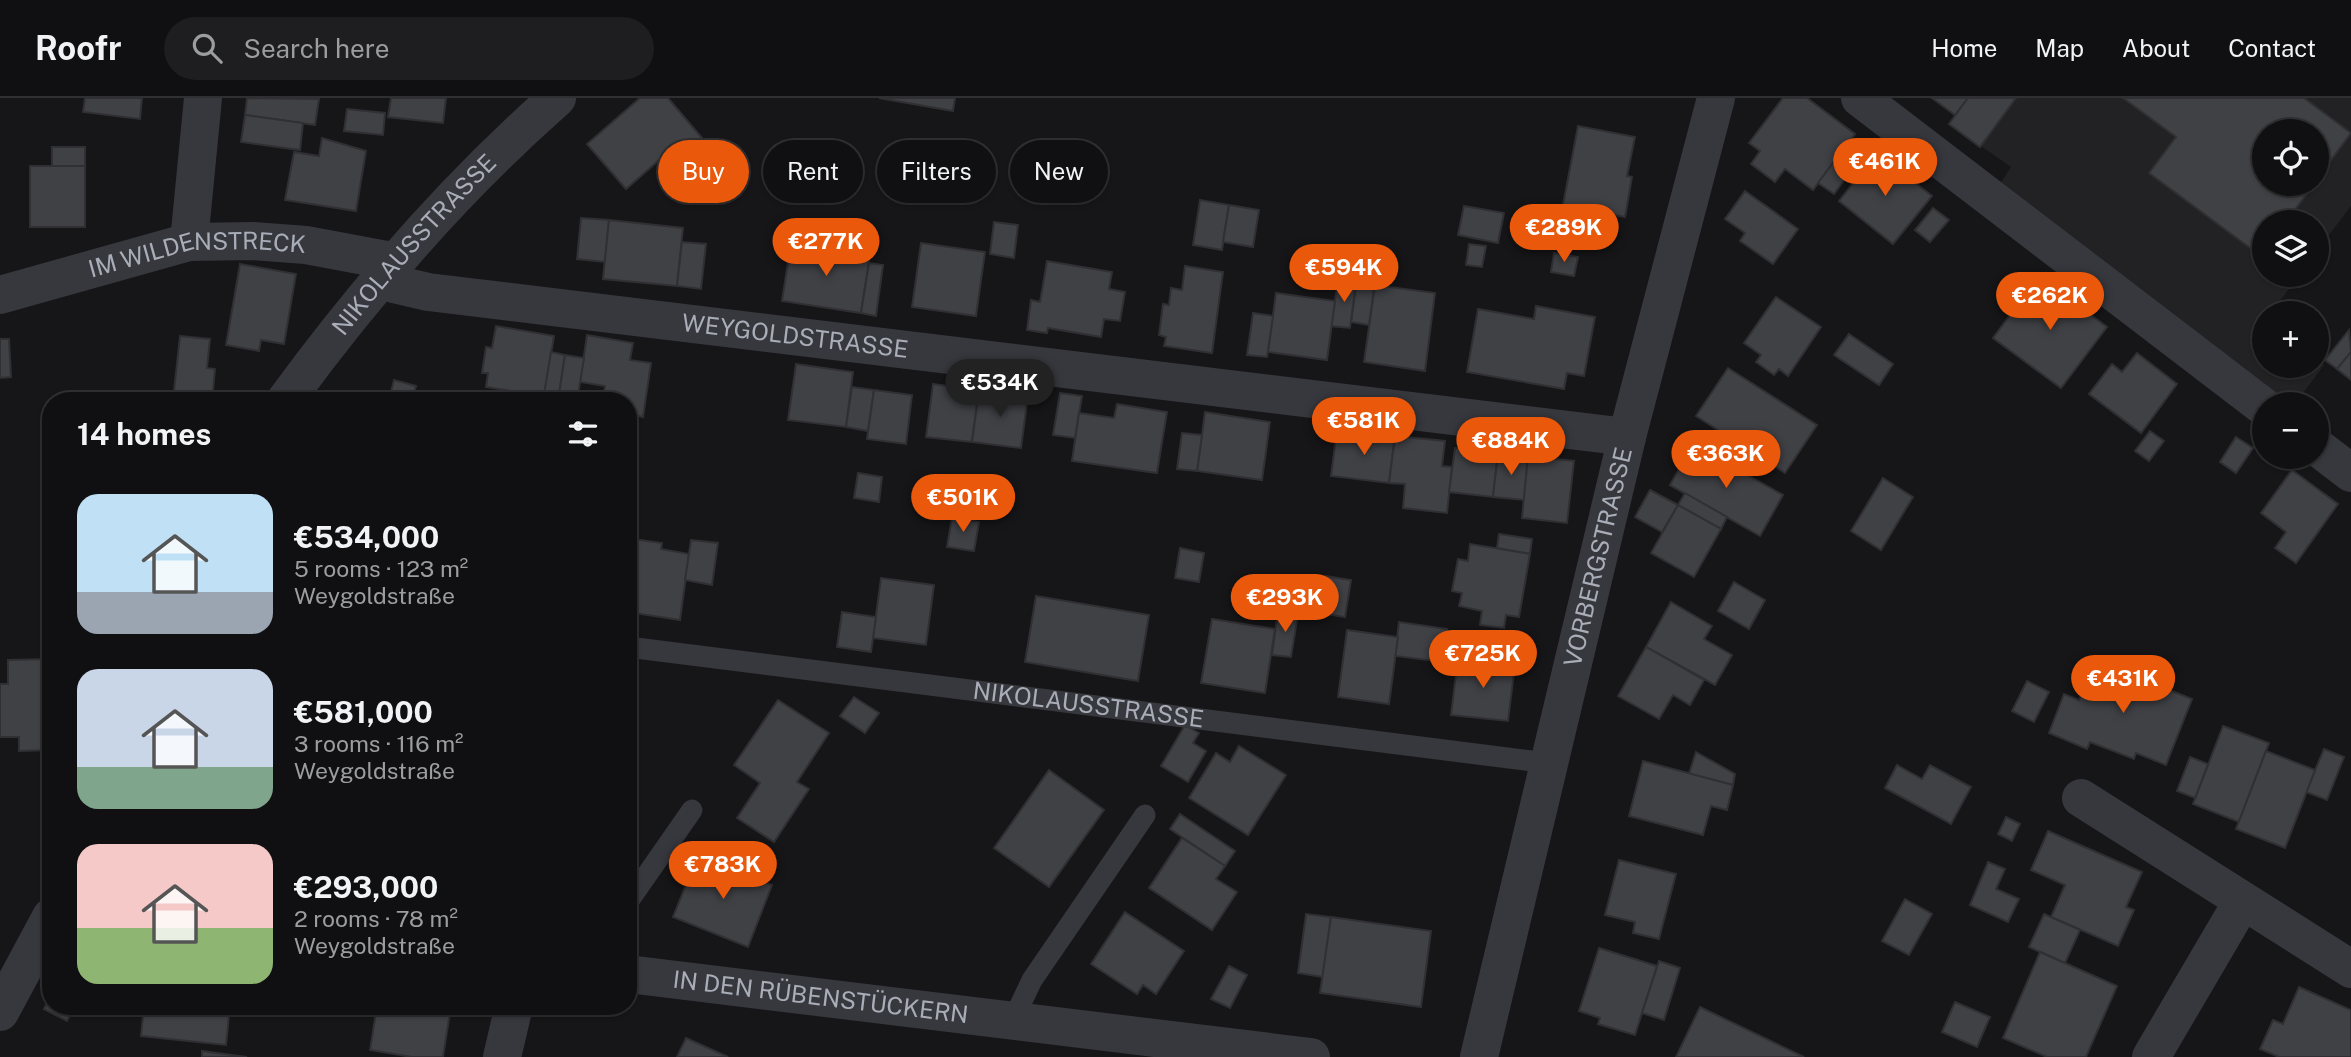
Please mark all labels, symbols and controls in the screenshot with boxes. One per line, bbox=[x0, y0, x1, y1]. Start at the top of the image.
search box bbox=[164, 17, 654, 80]
text: Roofr bbox=[35, 29, 122, 67]
icon: search bbox=[188, 29, 226, 67]
text: Search here bbox=[244, 33, 390, 64]
text: Home bbox=[1931, 34, 1997, 62]
text: Map bbox=[2035, 34, 2084, 62]
text: About bbox=[2122, 34, 2190, 62]
text: Contact bbox=[2228, 34, 2316, 62]
map controls bbox=[2252, 119, 2329, 469]
button: locate bbox=[2252, 119, 2329, 196]
pin: €461K bbox=[1836, 139, 1934, 198]
chip: Buy bbox=[658, 140, 749, 203]
chip: Rent bbox=[763, 140, 863, 203]
chip: Filters bbox=[877, 140, 996, 203]
chip: New bbox=[1010, 140, 1108, 203]
text: €461K bbox=[1849, 147, 1921, 174]
street label: NIKOLAUSSTRASSE bbox=[326, 148, 501, 340]
pin: €289K bbox=[1515, 204, 1613, 264]
button: layers bbox=[2252, 210, 2329, 287]
text: €289K bbox=[1526, 213, 1602, 240]
pin: €277K bbox=[777, 218, 875, 278]
street label: IM WILDENSTRECK bbox=[85, 226, 307, 283]
text: €277K bbox=[788, 227, 864, 254]
pin: €594K bbox=[1295, 244, 1393, 304]
text: €594K bbox=[1305, 253, 1383, 280]
pin: €262K bbox=[2001, 272, 2099, 332]
text: €262K bbox=[2012, 281, 2088, 308]
button: + bbox=[2252, 301, 2329, 378]
street label: WEYGOLDSTRASSE bbox=[680, 308, 910, 363]
pin: €534K bbox=[951, 360, 1049, 419]
text: €534K bbox=[961, 368, 1039, 395]
button: − bbox=[2252, 392, 2329, 469]
pin: €581K bbox=[1315, 398, 1413, 457]
text: €581K bbox=[1328, 406, 1400, 433]
icon: filters bbox=[564, 415, 602, 453]
text: 14 homes bbox=[77, 416, 211, 452]
pin: €884K bbox=[1462, 418, 1560, 477]
text: €884K bbox=[1472, 426, 1550, 453]
pin: €363K bbox=[1677, 430, 1775, 490]
text: €363K bbox=[1687, 439, 1765, 466]
street label: VORBERGSTRASSE bbox=[1558, 444, 1637, 669]
pin: €501K bbox=[914, 474, 1012, 534]
text: €501K bbox=[927, 483, 999, 510]
text: €534,000 bbox=[294, 519, 439, 555]
icon: home bbox=[133, 522, 217, 606]
text: 5 rooms · 123 m² bbox=[294, 555, 468, 582]
pin: €293K bbox=[1236, 574, 1334, 634]
text: Weygoldstraße bbox=[294, 582, 455, 609]
text: €293K bbox=[1247, 583, 1323, 610]
pin: €725K bbox=[1434, 630, 1532, 690]
text: €725K bbox=[1445, 639, 1521, 666]
pin: €431K bbox=[2074, 656, 2172, 715]
text: €431K bbox=[2087, 664, 2159, 691]
street label: NIKOLAUSSTRASSE bbox=[971, 676, 1206, 732]
text: €581,000 bbox=[294, 694, 433, 730]
icon: home bbox=[133, 697, 217, 781]
text: 3 rooms · 116 m² bbox=[294, 730, 464, 757]
text: Weygoldstraße bbox=[294, 757, 455, 784]
pin: €783K bbox=[674, 842, 772, 901]
text: €783K bbox=[685, 850, 761, 877]
text: €293,000 bbox=[294, 869, 438, 905]
icon: home bbox=[133, 872, 217, 956]
text: 2 rooms · 78 m² bbox=[294, 905, 458, 932]
text: Weygoldstraße bbox=[294, 932, 455, 959]
street label: IN DEN RÜBENSTÜCKERN bbox=[671, 965, 970, 1028]

